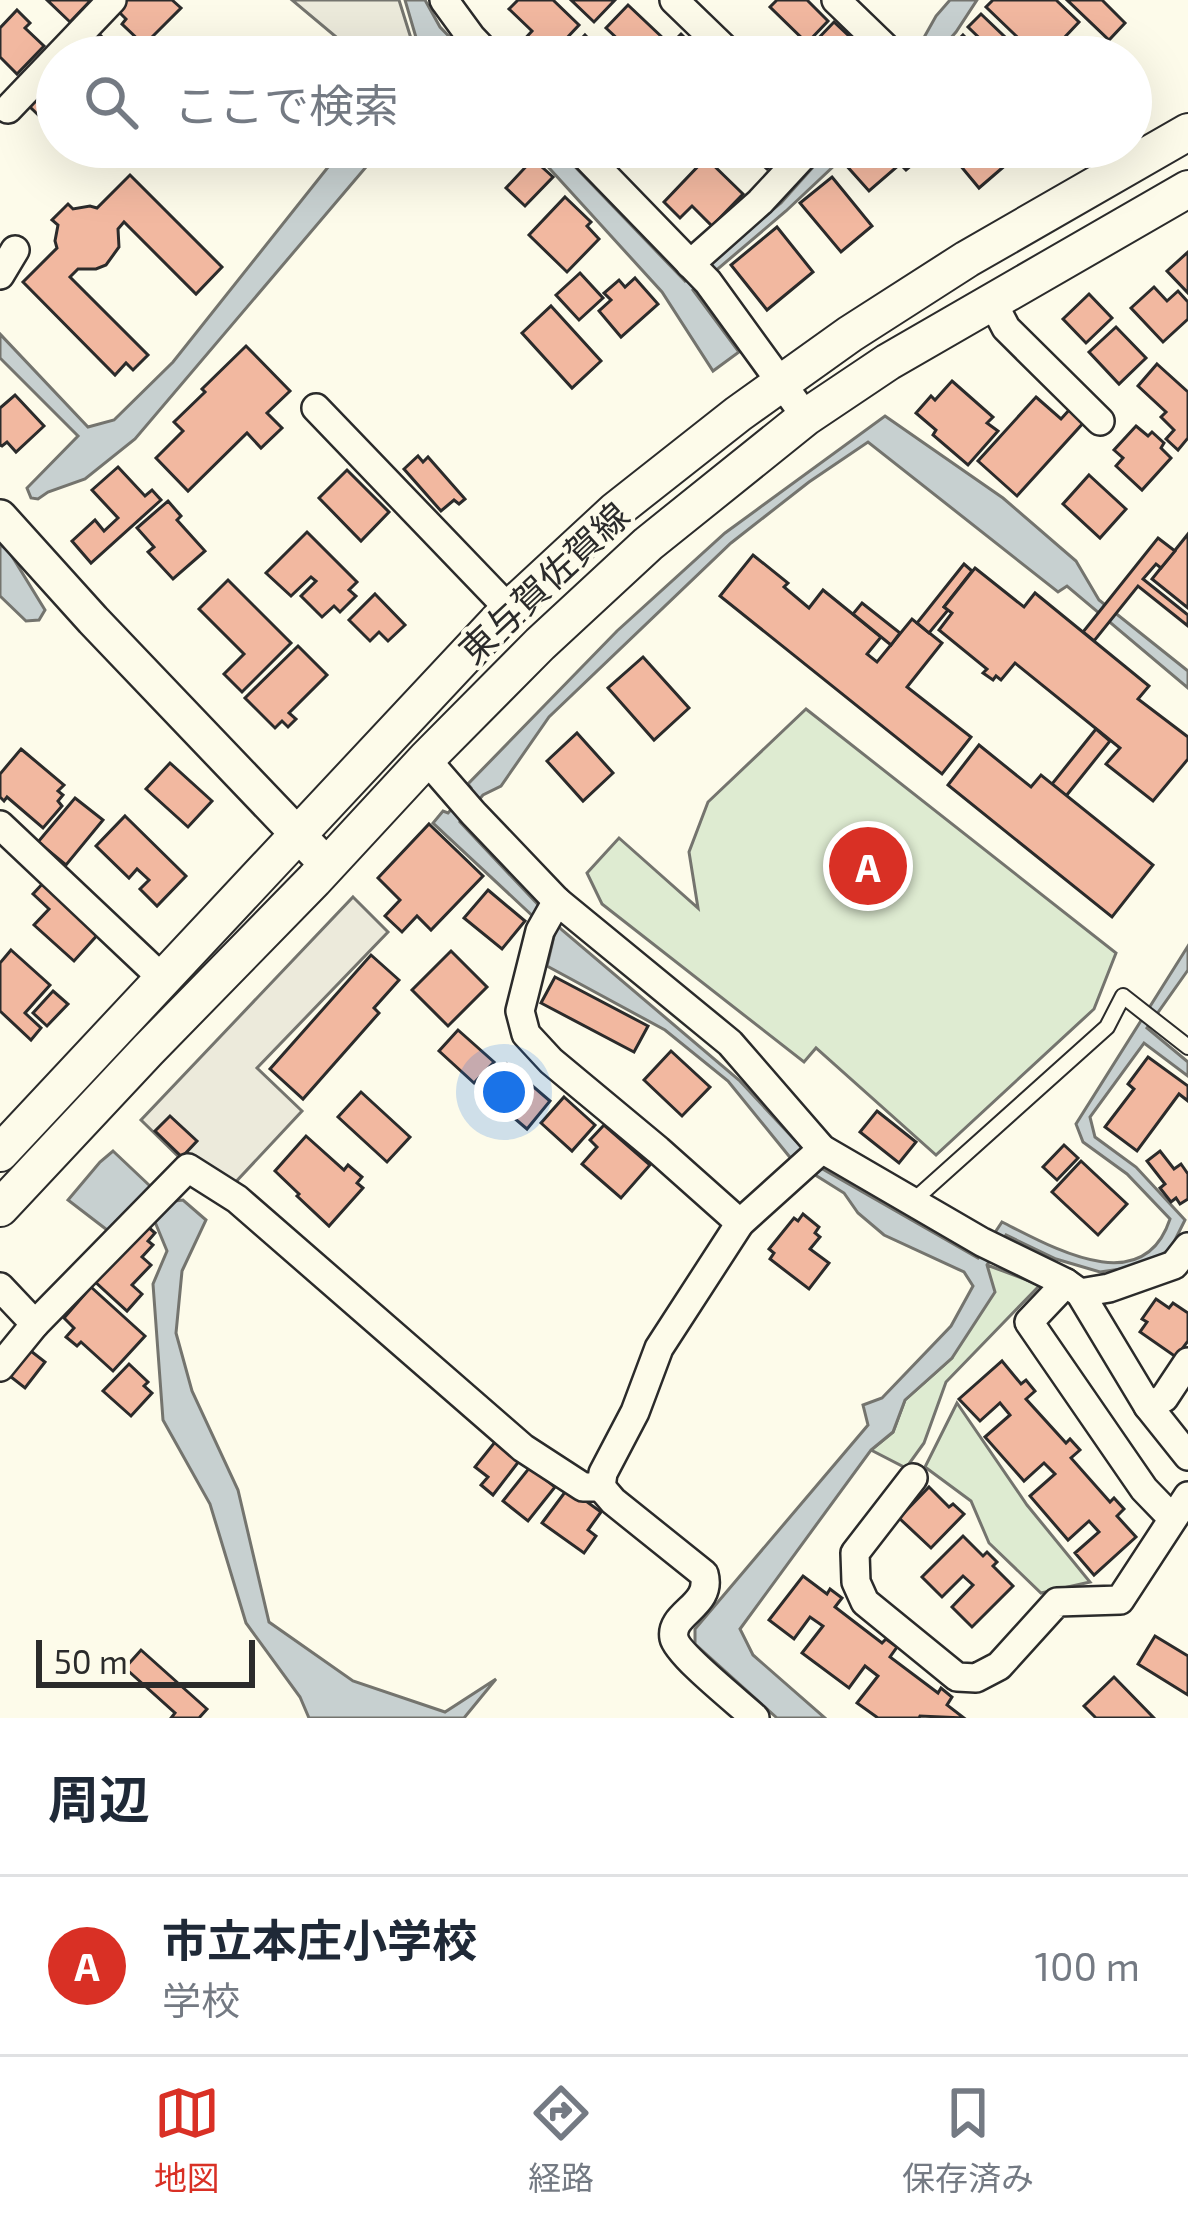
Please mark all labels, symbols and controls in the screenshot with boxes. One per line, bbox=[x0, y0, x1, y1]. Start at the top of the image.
search box bbox=[36, 36, 1152, 168]
icon: search bbox=[78, 69, 144, 135]
text: ここで検索 bbox=[174, 77, 399, 131]
street label: 東与賀佐賀線 bbox=[449, 493, 637, 671]
pin: A bbox=[829, 821, 907, 911]
your location bbox=[474, 1062, 534, 1122]
scale bar bbox=[36, 1634, 255, 1687]
text: 50 m bbox=[54, 1641, 128, 1681]
text: 周辺 bbox=[48, 1767, 150, 1828]
text: 市立本庄小学校 bbox=[162, 1912, 477, 1966]
text: A bbox=[74, 1942, 100, 1989]
text: 100 m bbox=[1035, 1942, 1140, 1989]
text: 学校 bbox=[162, 1976, 240, 2023]
tab: 地図 bbox=[154, 2080, 220, 2200]
tab: 経路 bbox=[528, 2080, 594, 2200]
tab: 保存済み bbox=[902, 2080, 1034, 2200]

